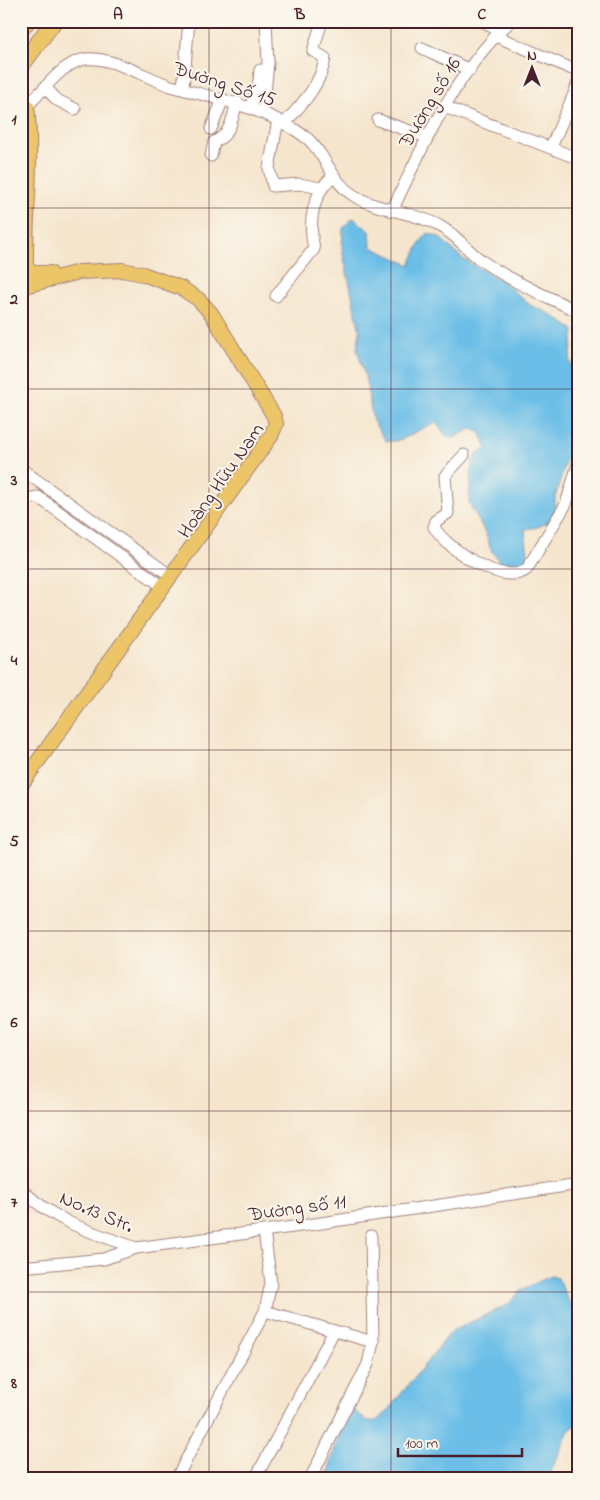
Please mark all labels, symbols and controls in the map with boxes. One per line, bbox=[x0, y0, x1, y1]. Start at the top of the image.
text: A bbox=[113, 3, 123, 27]
text: B bbox=[294, 3, 306, 27]
text: C bbox=[478, 3, 487, 27]
north arrow bbox=[508, 42, 558, 92]
text: N bbox=[527, 46, 537, 67]
street label: Đường số 16 bbox=[392, 52, 471, 155]
street label: Đường Số 15 bbox=[168, 55, 279, 117]
text: 1 bbox=[11, 108, 17, 132]
text: 2 bbox=[9, 288, 18, 312]
street label: Hoàng Hữu Nam bbox=[171, 418, 274, 546]
text: 3 bbox=[10, 469, 18, 493]
text: 4 bbox=[10, 649, 18, 673]
text: 5 bbox=[9, 830, 19, 854]
text: 6 bbox=[9, 1011, 18, 1035]
street label: No.13 Str. bbox=[55, 1185, 137, 1242]
street label: Đường số 11 bbox=[246, 1188, 348, 1232]
text: 7 bbox=[11, 1191, 18, 1215]
text: 8 bbox=[10, 1372, 17, 1396]
scale bar bbox=[398, 1425, 521, 1457]
text: 100 m bbox=[405, 1433, 438, 1455]

